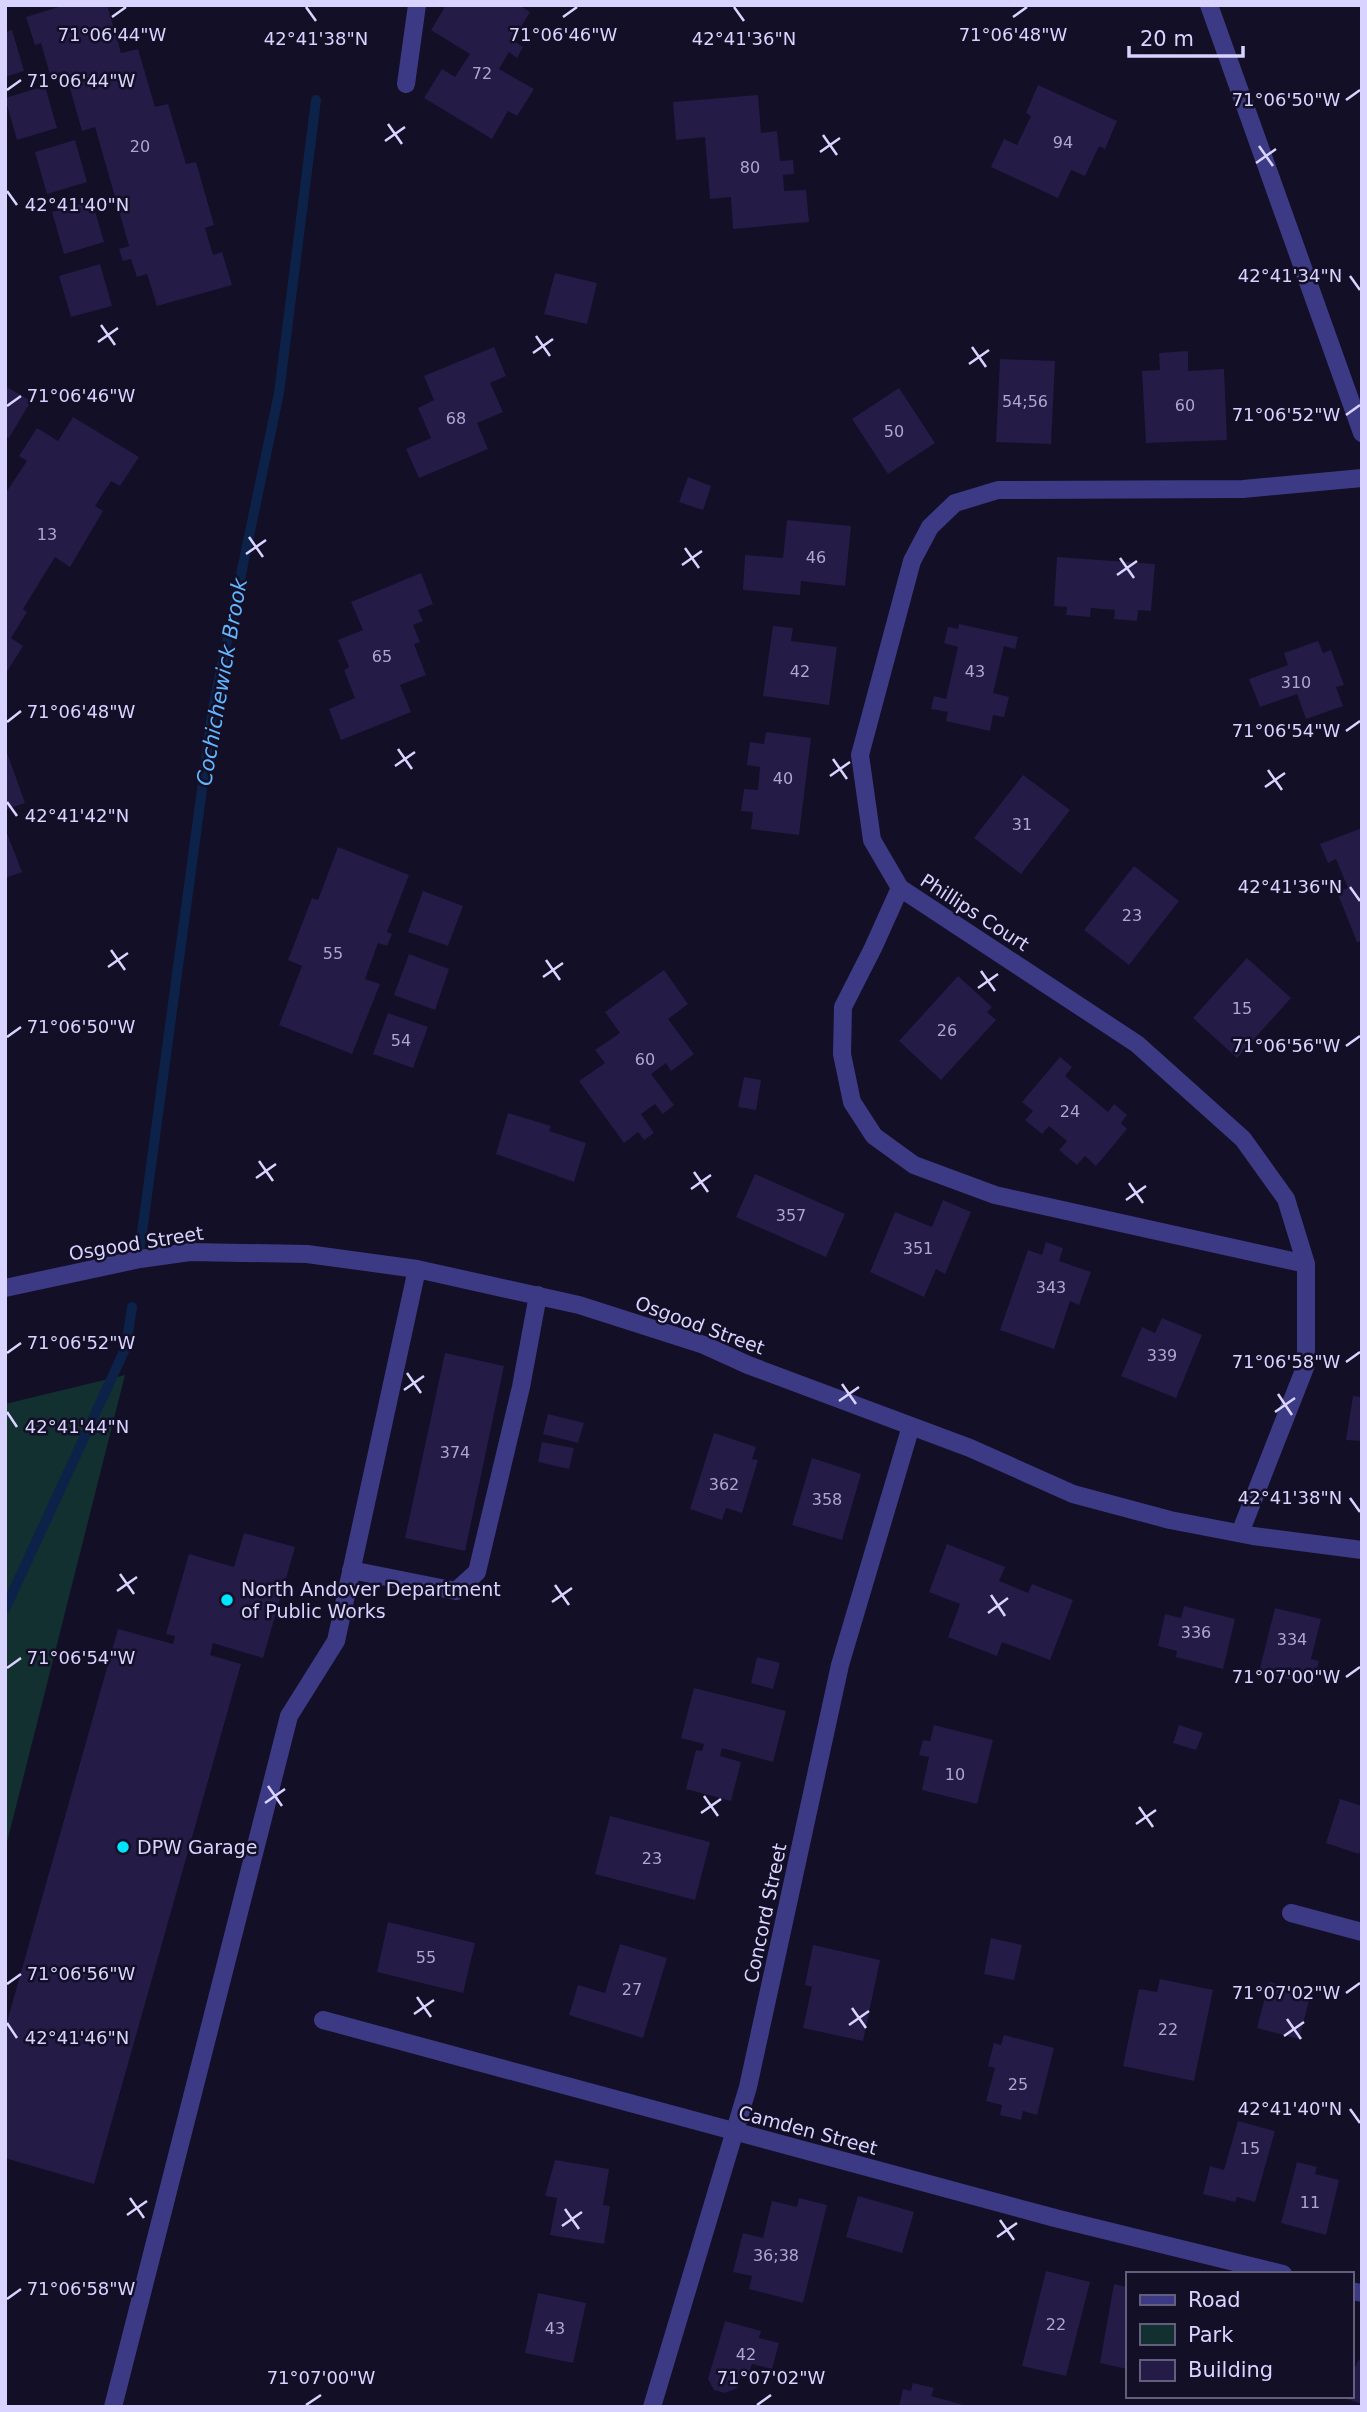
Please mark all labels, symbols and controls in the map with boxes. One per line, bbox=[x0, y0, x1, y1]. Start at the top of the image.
scale bar bbox=[1129, 14, 1243, 58]
text: 71°06'44"W bbox=[58, 24, 167, 45]
text: 71°06'46"W bbox=[509, 24, 618, 45]
text: 71°06'48"W bbox=[959, 24, 1068, 45]
text: 20 m bbox=[1140, 27, 1194, 51]
text: 42°41'38"N bbox=[264, 28, 368, 49]
text: 42°41'36"N bbox=[692, 28, 796, 49]
house number: 72 bbox=[472, 64, 492, 83]
text: 71°06'44"W bbox=[27, 70, 136, 91]
text: 71°06'50"W bbox=[1232, 89, 1341, 110]
house number: 94 bbox=[1053, 133, 1073, 152]
house number: 20 bbox=[130, 137, 150, 156]
house number: 80 bbox=[740, 158, 760, 177]
text: 42°41'40"N bbox=[25, 194, 129, 215]
text: 42°41'34"N bbox=[1238, 265, 1342, 286]
text: 71°06'46"W bbox=[27, 385, 136, 406]
house number: 54;56 bbox=[1002, 392, 1048, 411]
house number: 60 bbox=[1175, 396, 1195, 415]
text: 71°06'52"W bbox=[1232, 404, 1341, 425]
house number: 68 bbox=[446, 409, 466, 428]
house number: 50 bbox=[884, 422, 904, 441]
house number: 13 bbox=[37, 525, 57, 544]
house number: 46 bbox=[806, 548, 826, 567]
water label: Cochichewick Brook bbox=[192, 576, 252, 788]
house number: 65 bbox=[372, 647, 392, 666]
house number: 42 bbox=[790, 662, 810, 681]
house number: 43 bbox=[965, 662, 985, 681]
house number: 310 bbox=[1281, 673, 1311, 692]
text: 71°06'48"W bbox=[27, 701, 136, 722]
text: 71°06'54"W bbox=[1232, 720, 1341, 741]
house number: 40 bbox=[773, 769, 793, 788]
text: 42°41'42"N bbox=[25, 805, 129, 826]
house number: 31 bbox=[1012, 815, 1032, 834]
street label: Phillips Court bbox=[917, 869, 1033, 955]
text: 42°41'36"N bbox=[1238, 876, 1342, 897]
house number: 23 bbox=[1122, 906, 1142, 925]
house number: 55 bbox=[323, 944, 343, 963]
house number: 15 bbox=[1232, 999, 1252, 1018]
text: 71°06'50"W bbox=[27, 1016, 136, 1037]
house number: 26 bbox=[937, 1021, 957, 1040]
house number: 54 bbox=[391, 1031, 411, 1050]
text: 71°06'56"W bbox=[1232, 1035, 1341, 1056]
house number: 60 bbox=[635, 1050, 655, 1069]
house number: 24 bbox=[1060, 1102, 1080, 1121]
house number: 357 bbox=[776, 1206, 806, 1225]
street label: Osgood Street bbox=[67, 1221, 205, 1265]
house number: 351 bbox=[903, 1239, 933, 1258]
house number: 343 bbox=[1036, 1278, 1066, 1297]
street label: Osgood Street bbox=[632, 1291, 768, 1359]
text: 71°06'52"W bbox=[27, 1332, 136, 1353]
house number: 339 bbox=[1147, 1346, 1177, 1365]
text: 71°06'58"W bbox=[1232, 1351, 1341, 1372]
text: 42°41'44"N bbox=[25, 1416, 129, 1437]
house number: 374 bbox=[440, 1443, 470, 1462]
house number: 362 bbox=[709, 1475, 739, 1494]
text: 42°41'38"N bbox=[1238, 1487, 1342, 1508]
house number: 358 bbox=[812, 1490, 842, 1509]
place label: North Andover Department of Public Works bbox=[241, 1578, 501, 1622]
marker: North Andover Department of Public Works bbox=[219, 1592, 235, 1608]
house number: 336 bbox=[1181, 1623, 1211, 1642]
house number: 334 bbox=[1277, 1630, 1307, 1649]
text: 71°06'54"W bbox=[27, 1647, 136, 1668]
text: 71°07'00"W bbox=[1232, 1666, 1341, 1687]
house number: 10 bbox=[945, 1765, 965, 1784]
place label: DPW Garage bbox=[137, 1836, 258, 1858]
marker: DPW Garage bbox=[115, 1839, 131, 1855]
street label: Concord Street bbox=[739, 1841, 791, 1985]
house number: 23 bbox=[642, 1849, 662, 1868]
house number: 55 bbox=[416, 1948, 436, 1967]
text: 71°06'56"W bbox=[27, 1963, 136, 1984]
house number: 27 bbox=[622, 1980, 642, 1999]
text: 71°07'02"W bbox=[1232, 1982, 1341, 2003]
house number: 22 bbox=[1158, 2020, 1178, 2039]
text: 42°41'46"N bbox=[25, 2027, 129, 2048]
house number: 25 bbox=[1008, 2075, 1028, 2094]
text: 42°41'40"N bbox=[1238, 2098, 1342, 2119]
street label: Camden Street bbox=[736, 2101, 880, 2159]
house number: 15 bbox=[1240, 2139, 1260, 2158]
house number: 11 bbox=[1300, 2193, 1320, 2212]
house number: 36;38 bbox=[753, 2246, 799, 2265]
legend bbox=[1126, 2272, 1353, 2398]
text: 71°06'58"W bbox=[27, 2278, 136, 2299]
text: Road bbox=[1188, 2288, 1241, 2312]
house number: 22 bbox=[1046, 2315, 1066, 2334]
house number: 43 bbox=[545, 2319, 565, 2338]
text: Park bbox=[1188, 2323, 1234, 2347]
house number: 42 bbox=[736, 2345, 756, 2364]
text: Building bbox=[1188, 2358, 1273, 2382]
text: 71°07'00"W bbox=[267, 2367, 376, 2388]
text: 71°07'02"W bbox=[717, 2367, 826, 2388]

